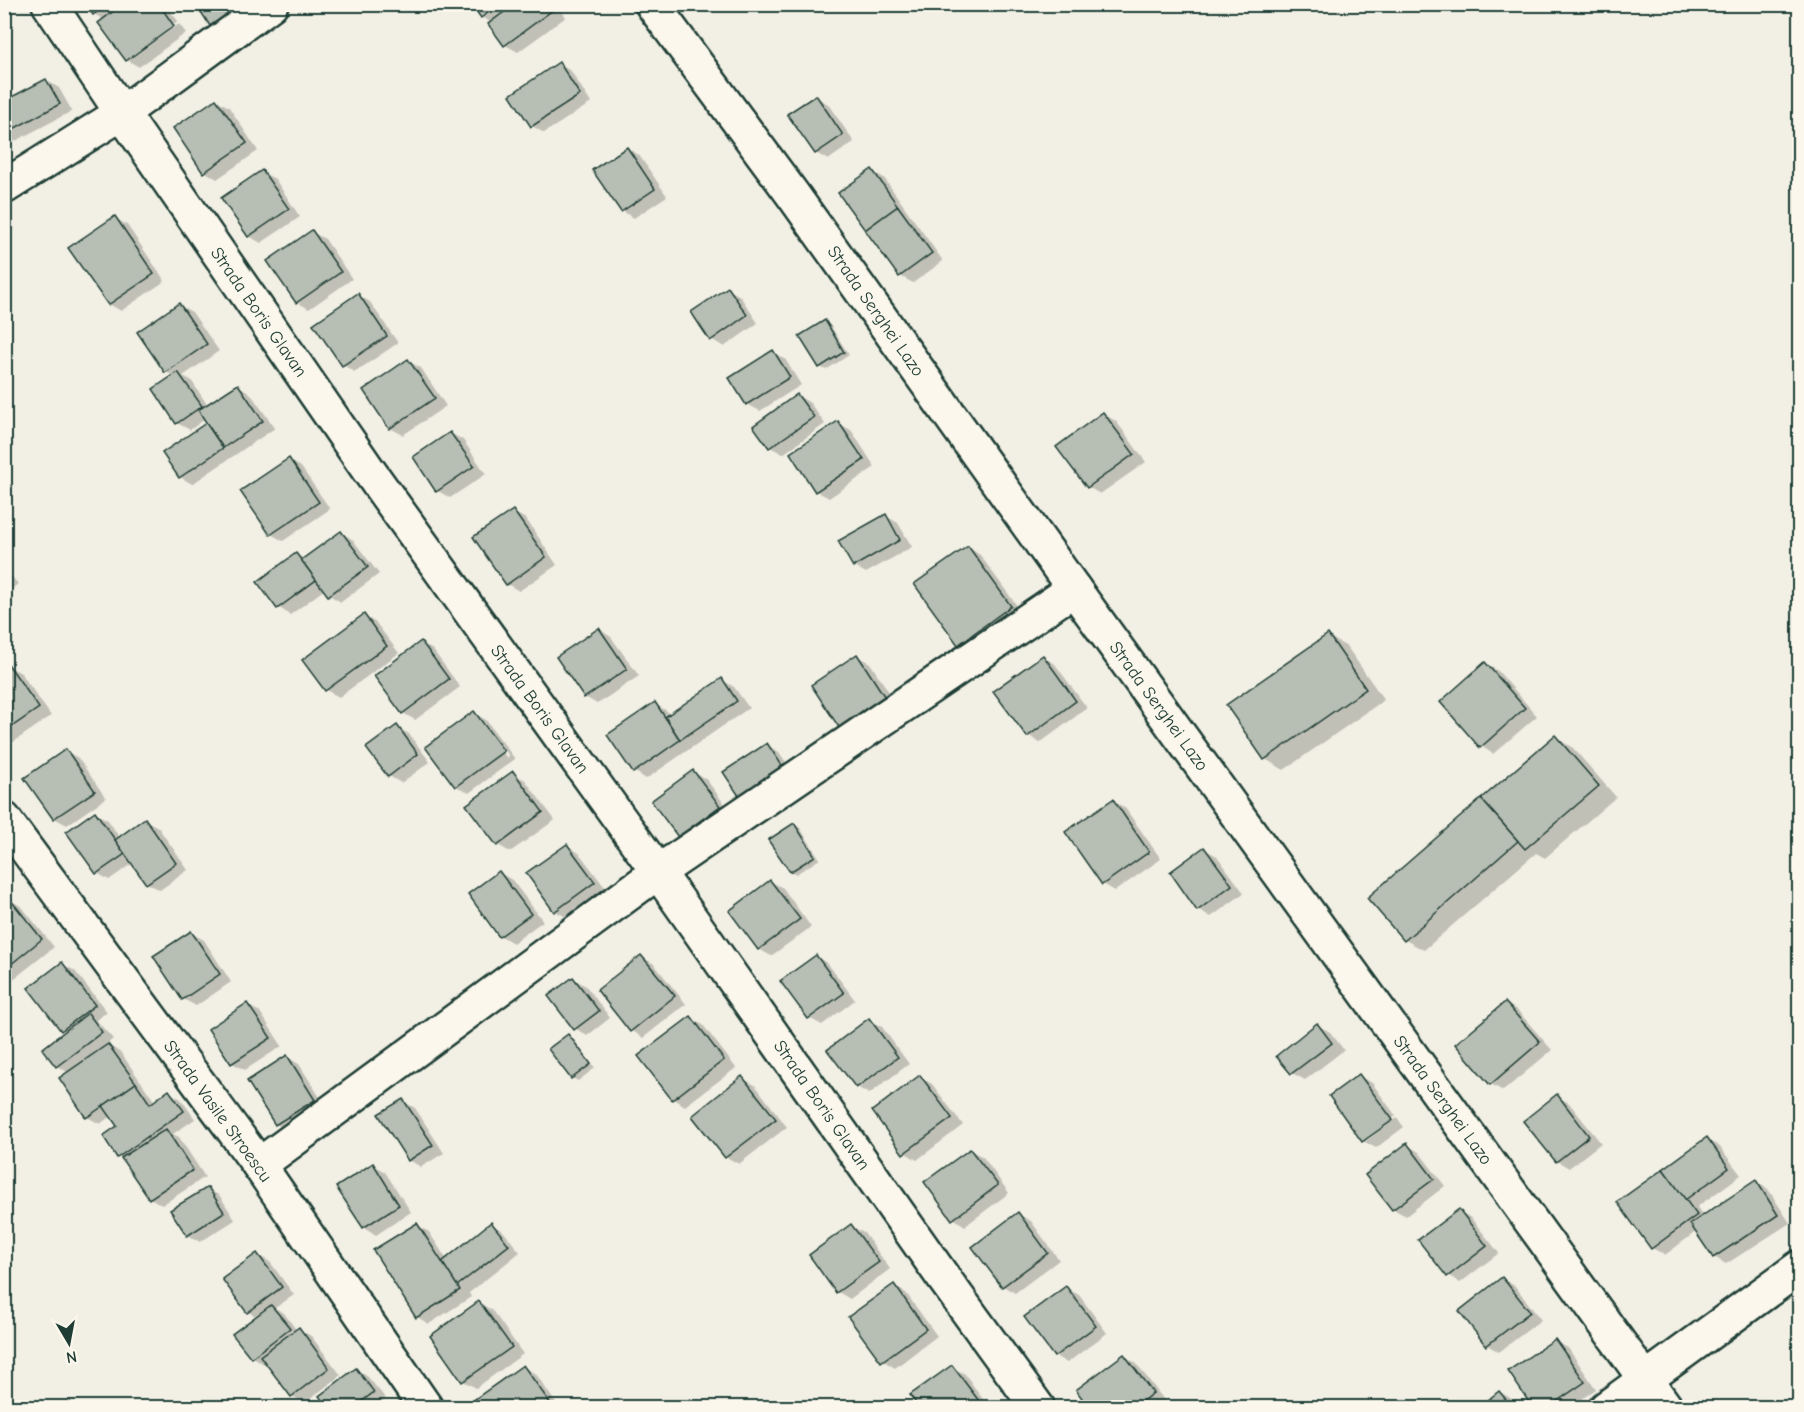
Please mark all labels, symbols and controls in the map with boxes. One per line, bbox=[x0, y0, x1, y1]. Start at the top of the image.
street label: Strada Serghei Lazo bbox=[823, 242, 929, 381]
street label: Strada Boris Glavan bbox=[206, 243, 311, 381]
street label: Strada Serghei Lazo bbox=[1105, 638, 1213, 775]
street label: Strada Boris Glavan bbox=[486, 641, 593, 778]
street label: Strada Serghei Lazo bbox=[1389, 1032, 1497, 1169]
street label: Strada Vasile Stroescu bbox=[159, 1036, 276, 1186]
street label: Strada Boris Glavan bbox=[769, 1036, 874, 1174]
north arrow bbox=[39, 1313, 99, 1373]
text: N bbox=[65, 1347, 78, 1367]

